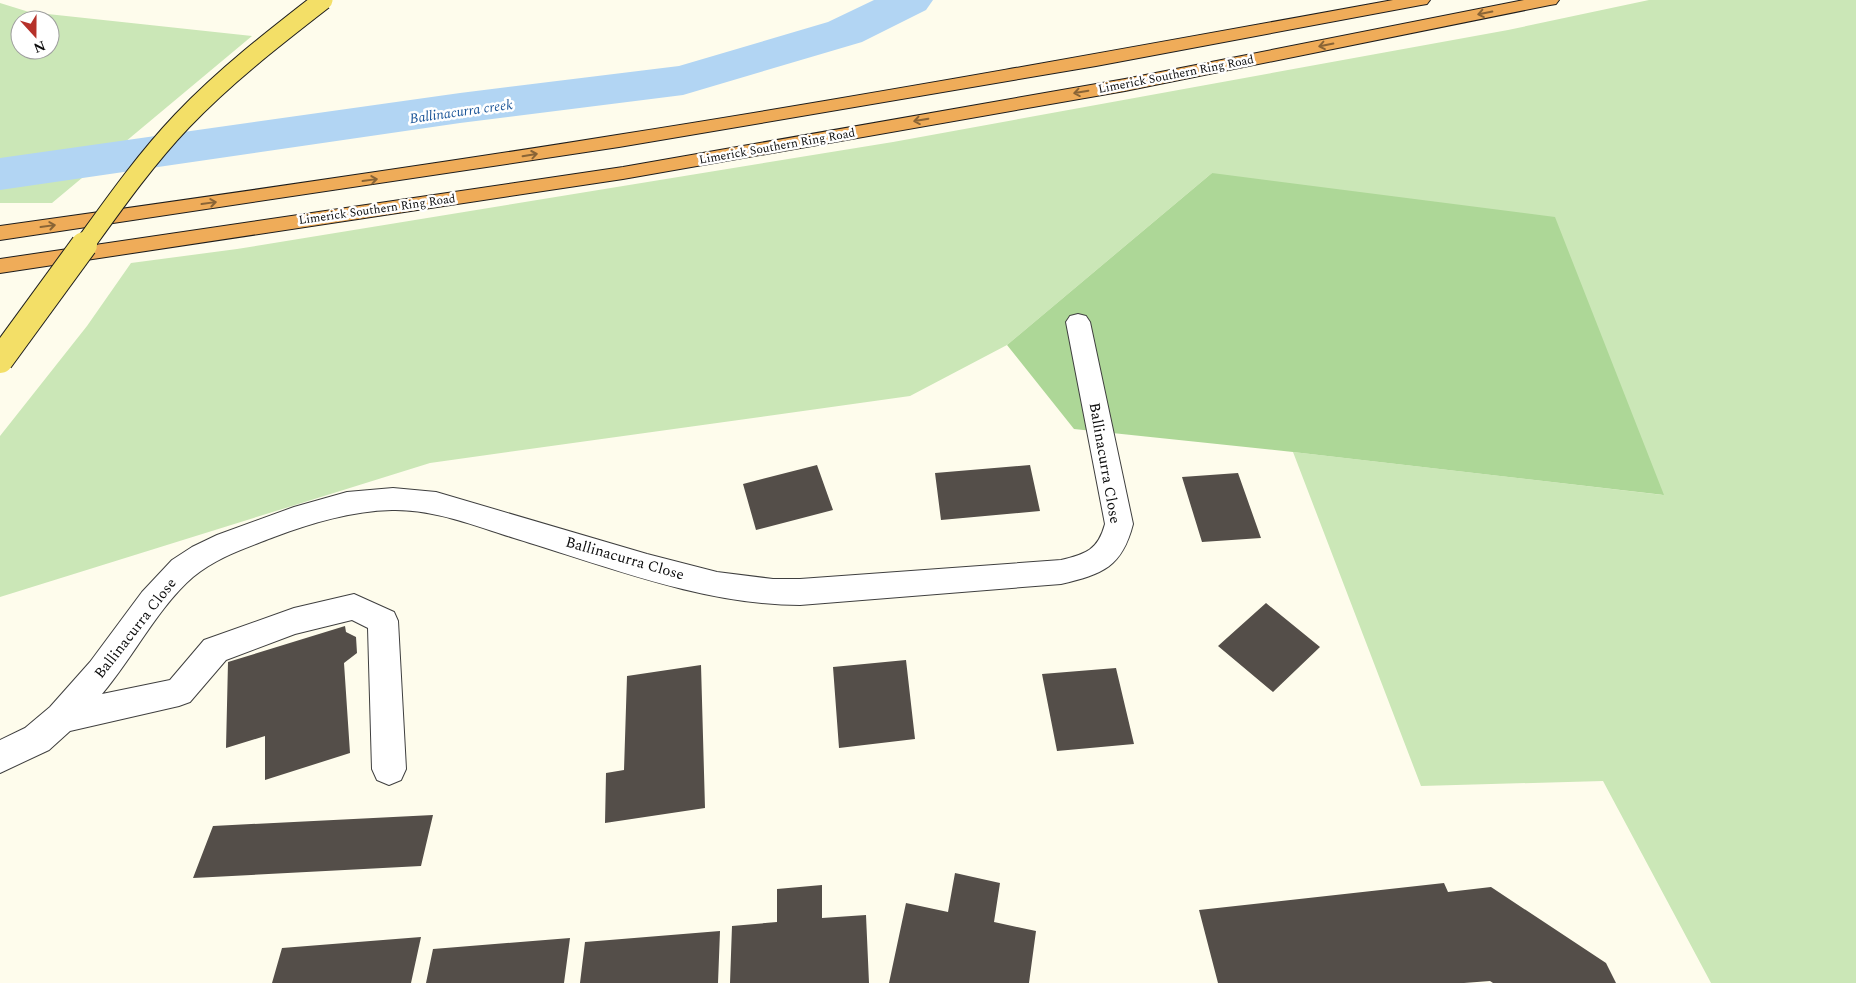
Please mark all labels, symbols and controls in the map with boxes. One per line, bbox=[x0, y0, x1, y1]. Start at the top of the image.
one-way arrow bbox=[1478, 9, 1494, 18]
north arrow bbox=[10, 10, 60, 60]
text: N bbox=[30, 35, 49, 59]
one-way arrow bbox=[1318, 40, 1334, 50]
street label: Limerick Southern Ring Road bbox=[1097, 50, 1256, 99]
one-way arrow bbox=[1073, 88, 1089, 98]
water label: Ballinacurra creek bbox=[408, 94, 514, 129]
one-way arrow bbox=[913, 116, 929, 126]
street label: Limerick Southern Ring Road bbox=[698, 123, 857, 170]
one-way arrow bbox=[522, 150, 538, 160]
one-way arrow bbox=[362, 175, 378, 185]
street label: Limerick Southern Ring Road bbox=[297, 189, 457, 230]
one-way arrow bbox=[201, 198, 217, 208]
one-way arrow bbox=[40, 221, 56, 231]
street label: Ballinacurra Close bbox=[1083, 401, 1126, 525]
street label: Ballinacurra Close bbox=[563, 531, 687, 586]
street label: Ballinacurra Close bbox=[89, 573, 182, 684]

